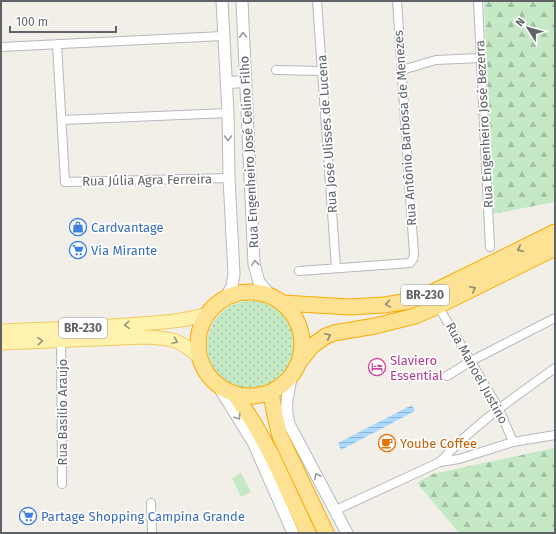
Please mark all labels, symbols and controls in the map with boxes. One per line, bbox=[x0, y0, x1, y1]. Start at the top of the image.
scale bar bbox=[10, 8, 116, 34]
north arrow bbox=[508, 8, 548, 48]
text: 100 m bbox=[16, 15, 48, 29]
text: N bbox=[513, 15, 528, 29]
street label: Rua Antônio Barbosa de Menezes bbox=[391, 30, 419, 226]
one-way arrow bbox=[239, 32, 248, 38]
street label: Rua Engenheiro José Bezerra bbox=[472, 40, 496, 208]
street label: Rua José Ulisses de Lucena bbox=[314, 54, 340, 214]
street label: Rua Engenheiro José Celino Filho bbox=[236, 55, 262, 249]
one-way arrow bbox=[224, 135, 232, 141]
street label: Rua Júlia Agra Ferreira bbox=[82, 171, 212, 189]
shop icon: Cardvantage bbox=[68, 217, 88, 237]
place label: Cardvantage bbox=[91, 220, 164, 235]
supermarket icon: Via Mirante bbox=[68, 240, 88, 260]
place label: Via Mirante bbox=[91, 243, 157, 258]
one-way arrow bbox=[517, 244, 524, 252]
one-way arrow bbox=[250, 260, 259, 266]
road number: BR-230 bbox=[401, 285, 449, 305]
one-way arrow bbox=[469, 286, 476, 294]
one-way arrow bbox=[385, 299, 391, 308]
road number: BR-230 bbox=[59, 318, 107, 338]
one-way arrow bbox=[124, 320, 130, 329]
street label: Rua Manoel Justino bbox=[443, 320, 511, 426]
one-way arrow bbox=[323, 333, 331, 341]
one-way arrow bbox=[171, 336, 178, 344]
one-way arrow bbox=[37, 337, 43, 346]
place label: Slaviero Essential bbox=[390, 353, 443, 383]
hotel icon: Slaviero Essential bbox=[367, 357, 387, 377]
street label: Rua Basilio Araujo bbox=[55, 359, 70, 465]
one-way arrow bbox=[233, 413, 241, 420]
cafe icon: Yoube Coffee bbox=[377, 433, 397, 453]
place label: Yoube Coffee bbox=[400, 436, 477, 451]
one-way arrow bbox=[315, 473, 322, 480]
supermarket icon: Partage Shopping Campina Grande bbox=[18, 506, 38, 526]
place label: Partage Shopping Campina Grande bbox=[41, 509, 245, 524]

